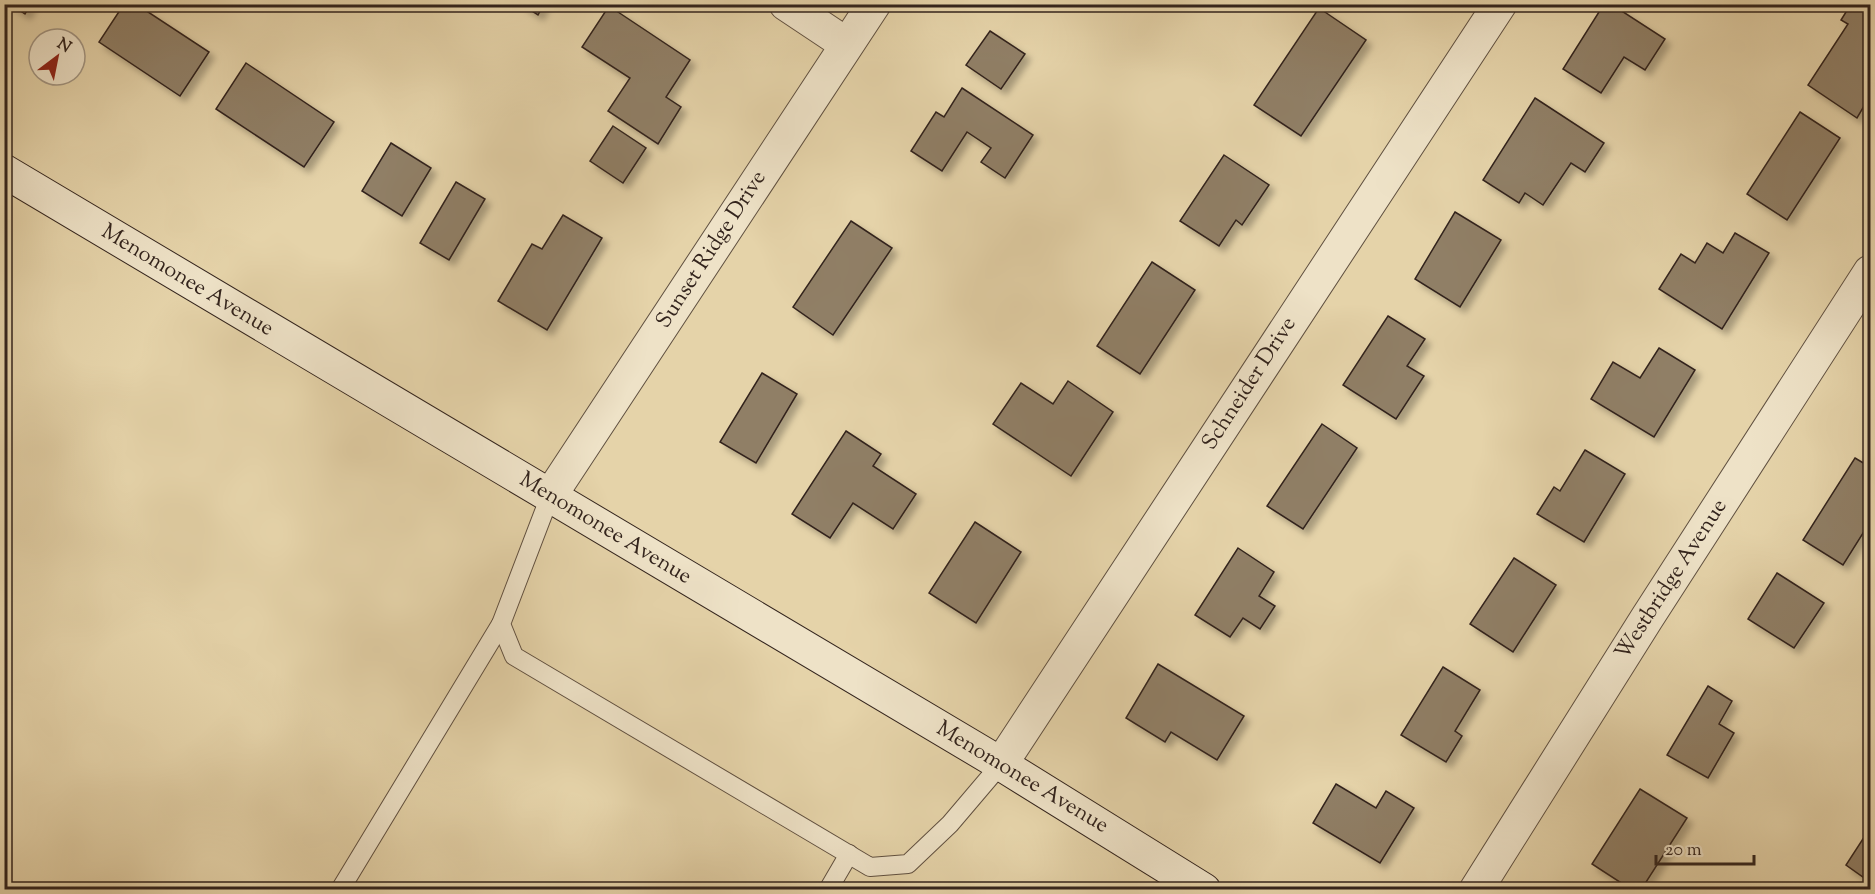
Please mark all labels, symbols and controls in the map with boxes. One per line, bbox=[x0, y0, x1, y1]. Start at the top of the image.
north arrow bbox=[27, 27, 87, 87]
text: N bbox=[52, 33, 75, 60]
street label: Sunset Ridge Drive bbox=[649, 165, 775, 335]
street label: Menomonee Avenue bbox=[95, 217, 279, 345]
street label: Schneider Drive bbox=[1195, 311, 1305, 457]
street label: Menomonee Avenue bbox=[513, 465, 697, 593]
street label: Westbridge Avenue bbox=[1608, 493, 1736, 667]
street label: Menomonee Avenue bbox=[930, 714, 1114, 842]
scale bar bbox=[1656, 828, 1754, 866]
text: 20 m bbox=[1665, 838, 1702, 864]

